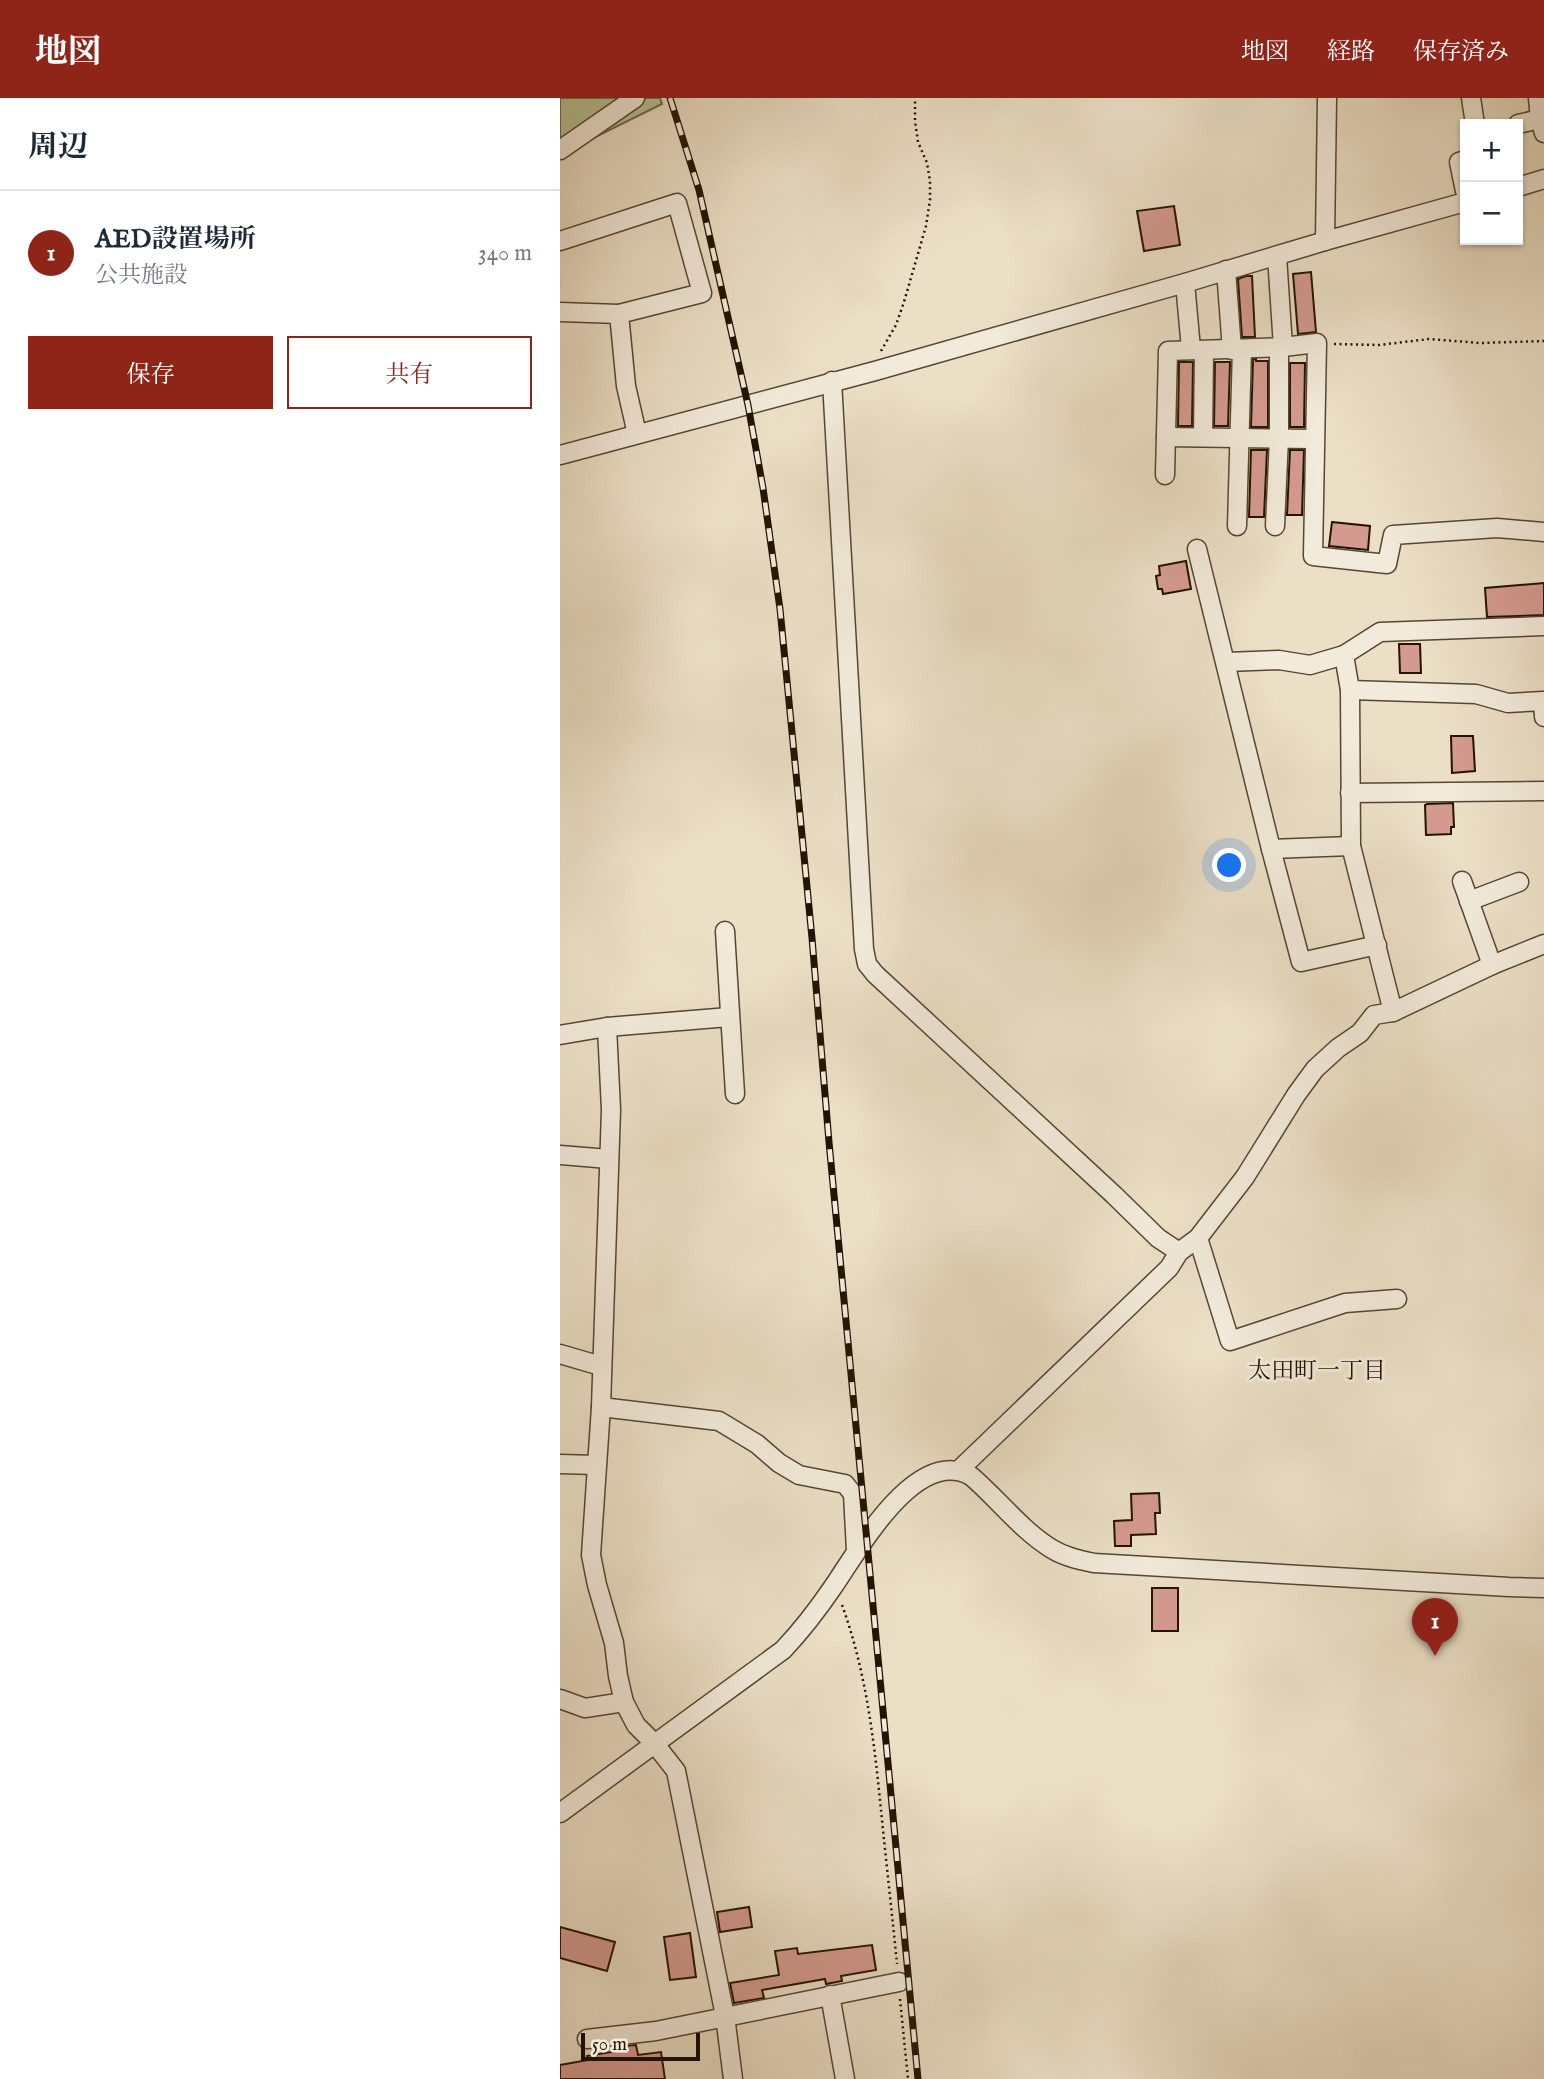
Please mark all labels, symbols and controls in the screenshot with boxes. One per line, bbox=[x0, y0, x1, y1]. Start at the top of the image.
text: 地図 bbox=[35, 32, 101, 74]
text: 地図 bbox=[1241, 37, 1289, 68]
text: 経路 bbox=[1327, 37, 1375, 68]
text: 保存済み bbox=[1413, 37, 1509, 68]
map controls bbox=[1460, 119, 1523, 245]
button: + bbox=[1460, 119, 1523, 182]
text: 周辺 bbox=[28, 129, 88, 167]
button: − bbox=[1460, 182, 1523, 245]
text: AED設置場所 bbox=[95, 223, 255, 256]
text: 1 bbox=[47, 239, 55, 268]
text: 340 m bbox=[478, 239, 532, 268]
text: 公共施設 bbox=[95, 261, 187, 290]
button: 保存 bbox=[28, 336, 273, 409]
button: 共有 bbox=[287, 336, 532, 409]
your location bbox=[1212, 848, 1246, 882]
district label: 太田町一丁目 bbox=[1248, 1357, 1386, 1386]
pin: 1 bbox=[1412, 1598, 1458, 1656]
scale bar bbox=[581, 2030, 700, 2062]
text: 50 m bbox=[592, 2033, 627, 2057]

